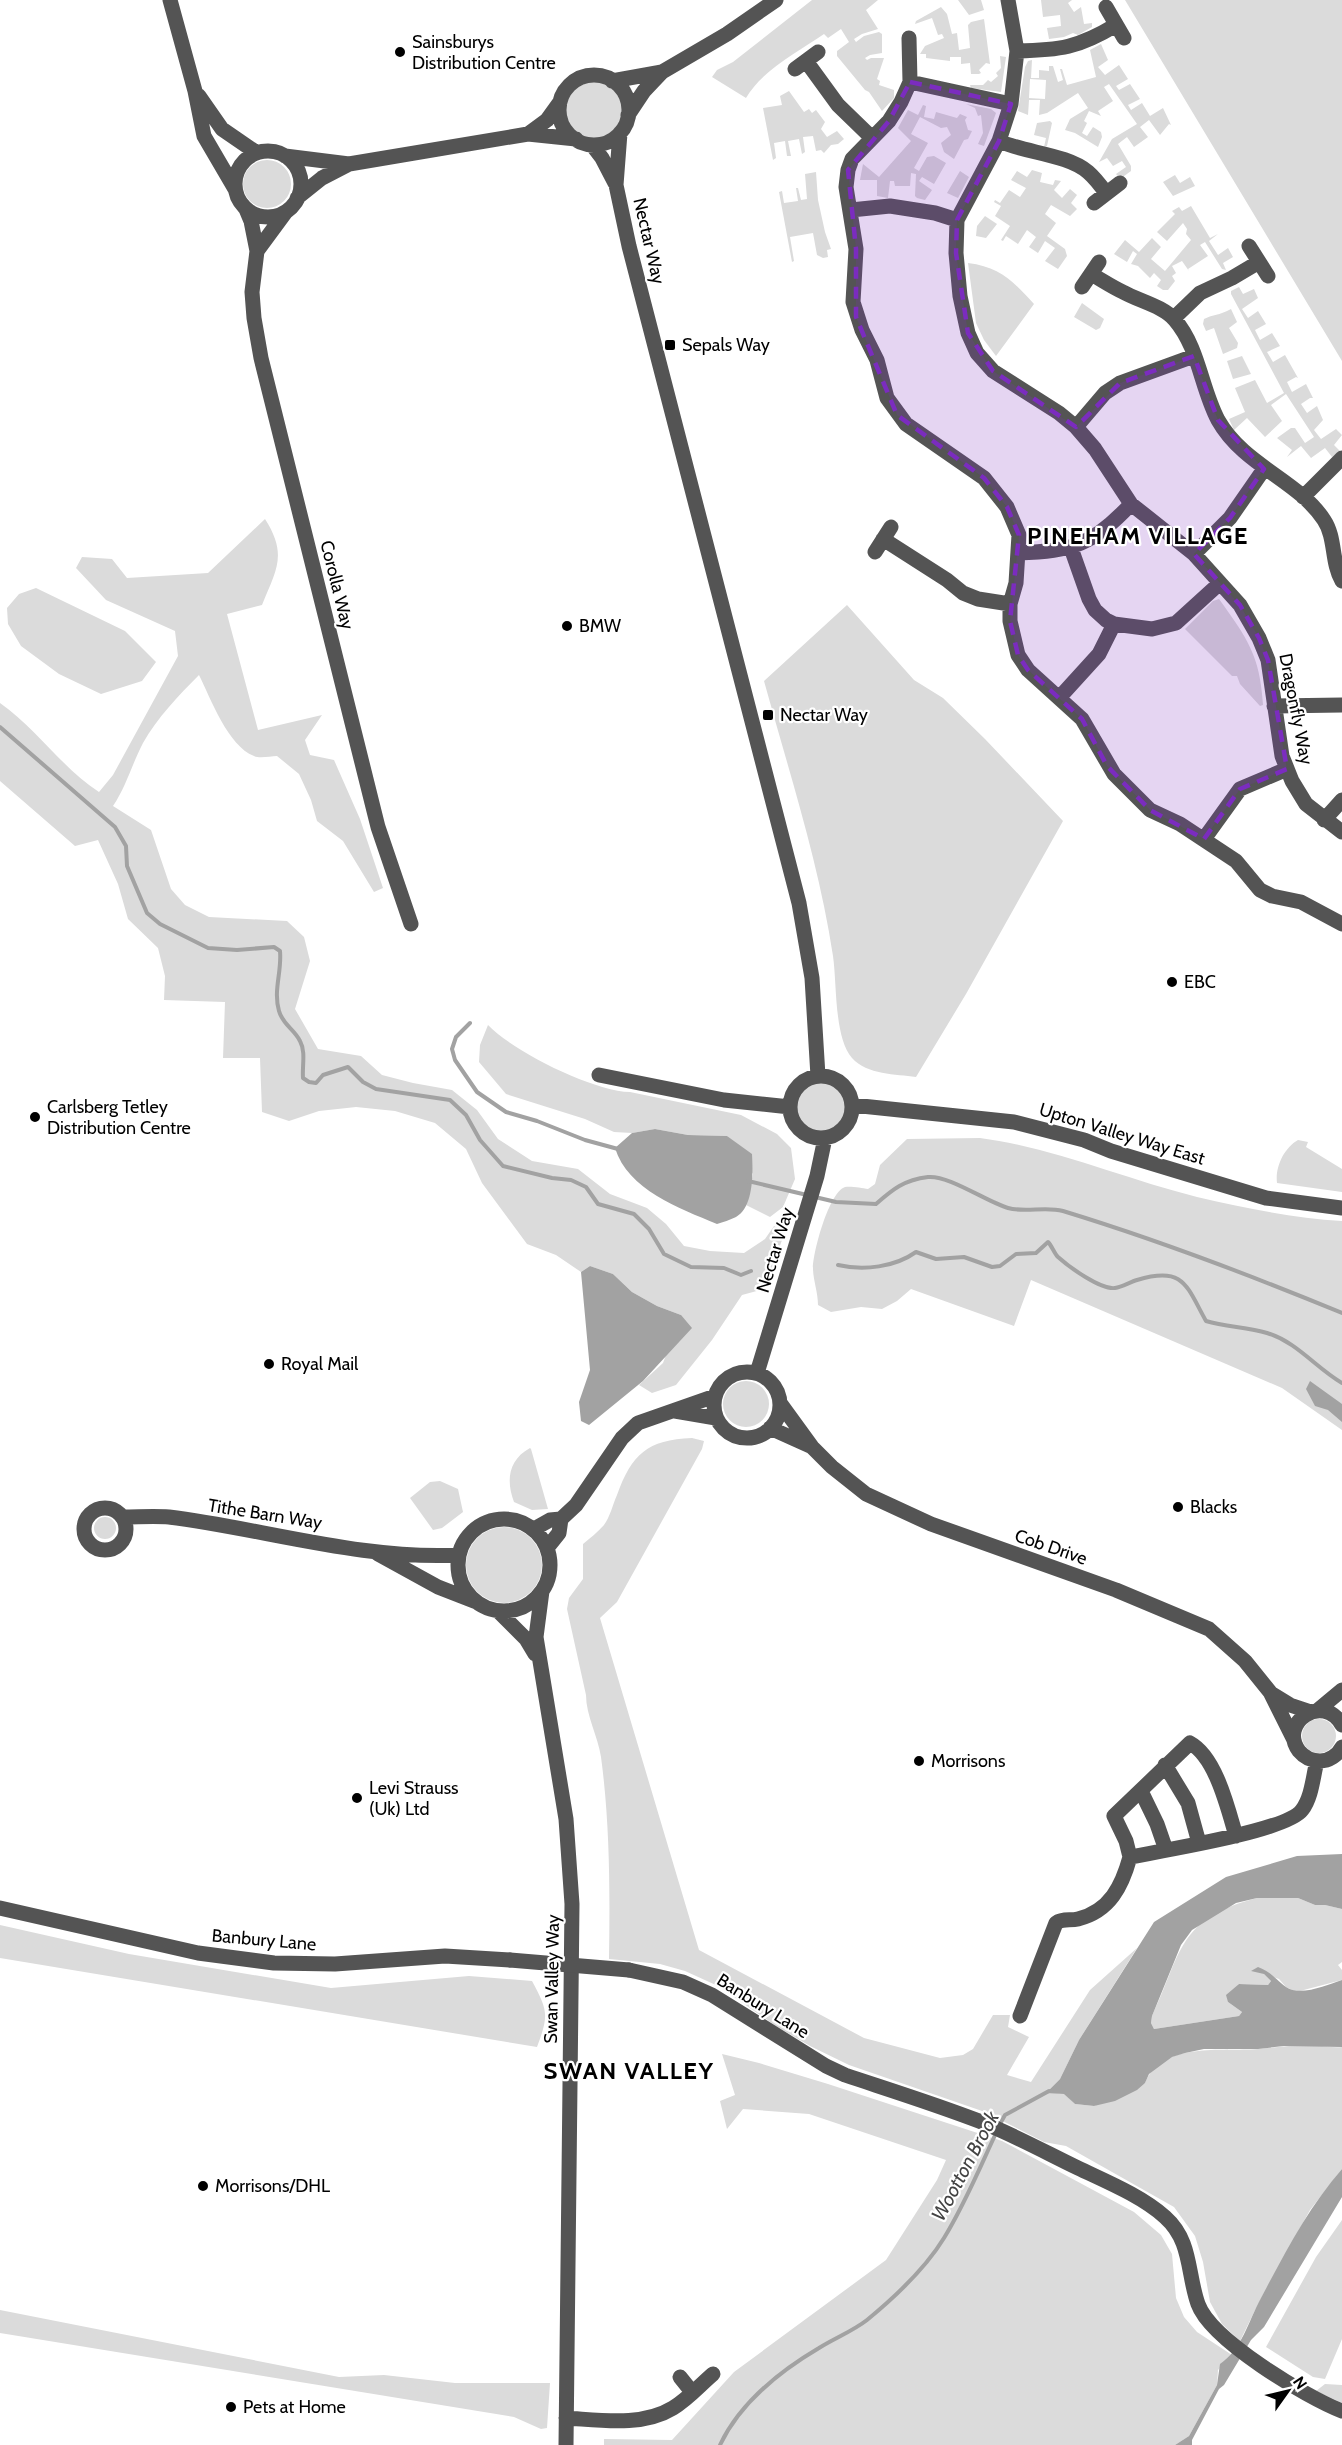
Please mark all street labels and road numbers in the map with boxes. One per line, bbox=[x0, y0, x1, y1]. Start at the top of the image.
street label: Nectar Way bbox=[628, 196, 670, 286]
street label: Corolla Way bbox=[315, 538, 359, 632]
street label: Dragonfly Way bbox=[1274, 651, 1318, 767]
street label: Upton Valley Way East bbox=[1036, 1098, 1208, 1170]
street label: Nectar Way bbox=[752, 1205, 798, 1295]
street label: Tithe Barn Way bbox=[206, 1494, 324, 1534]
street label: Cob Drive bbox=[1012, 1524, 1090, 1570]
street label: Swan Valley Way bbox=[540, 1914, 564, 2044]
street label: Banbury Lane bbox=[211, 1924, 317, 1956]
street label: Banbury Lane bbox=[713, 1969, 813, 2043]

